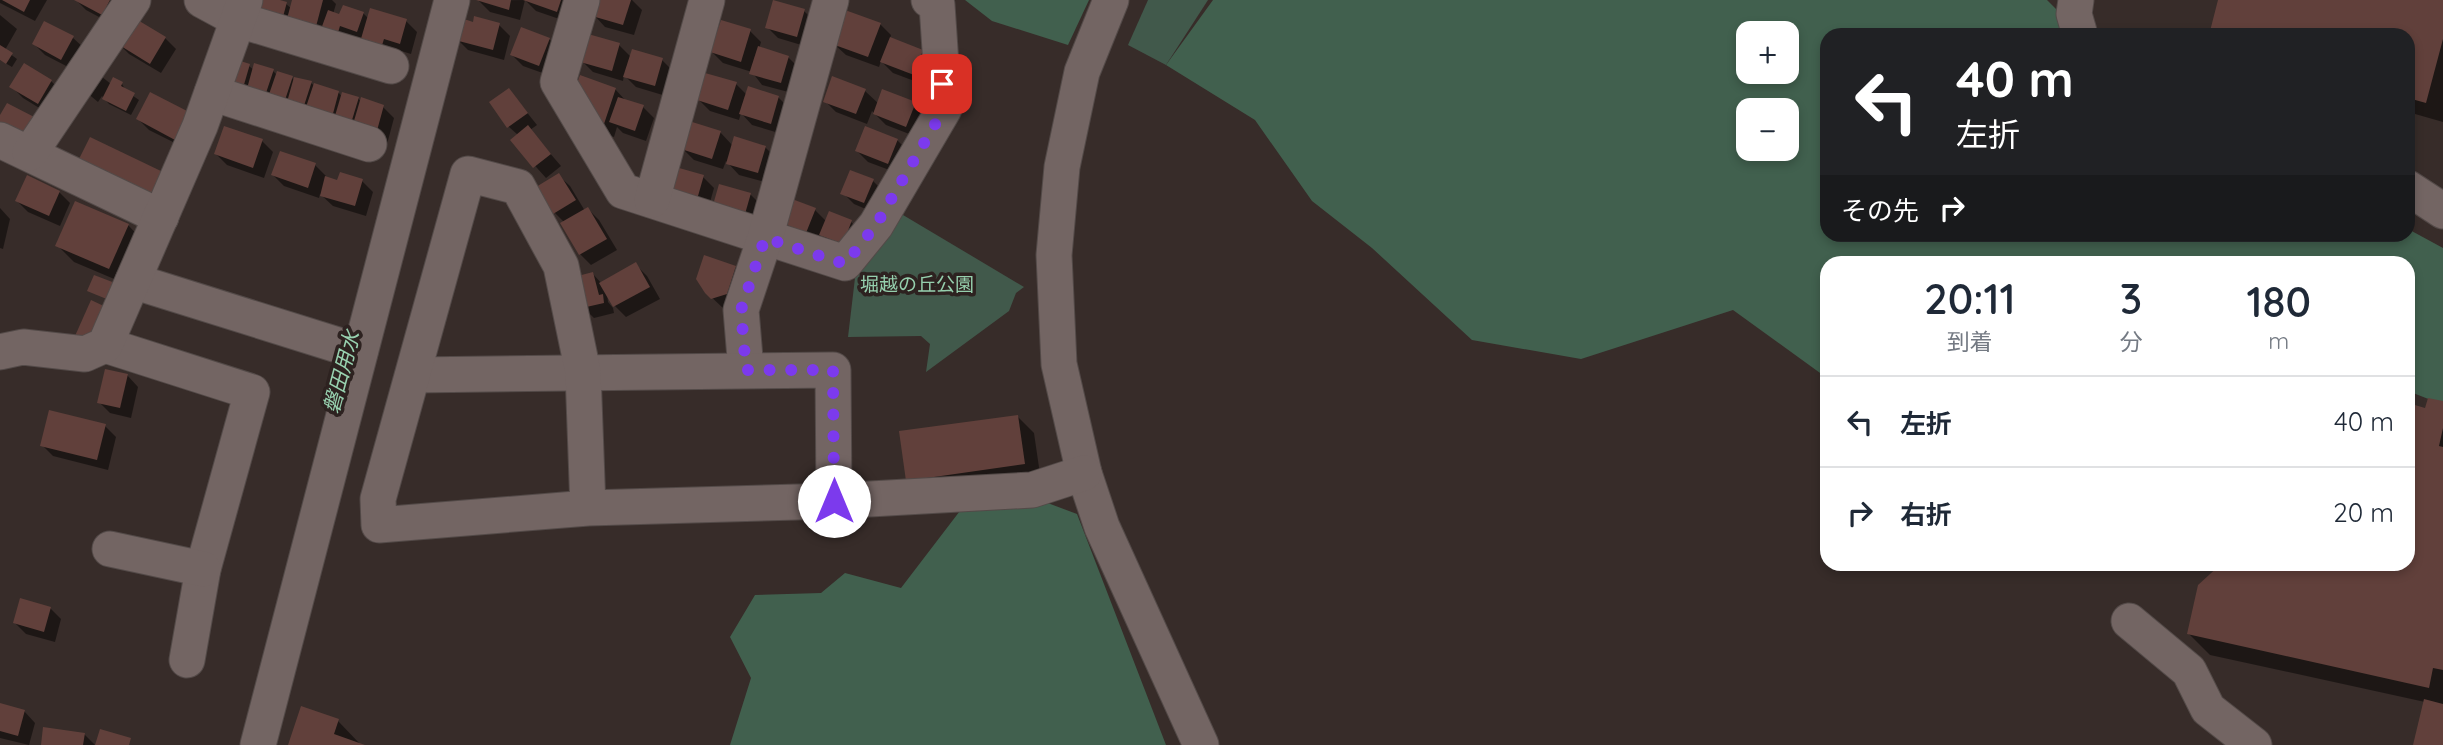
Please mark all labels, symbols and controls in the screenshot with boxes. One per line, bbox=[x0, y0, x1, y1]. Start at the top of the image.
map controls bbox=[1736, 21, 1799, 161]
button: + bbox=[1736, 21, 1799, 84]
text: 40 m bbox=[1956, 48, 2074, 109]
pin bbox=[912, 54, 972, 114]
icon: left bbox=[1841, 56, 1932, 147]
icon: arrive bbox=[923, 65, 961, 103]
button: − bbox=[1736, 98, 1799, 161]
text: 左折 bbox=[1956, 114, 2020, 154]
icon: right bbox=[1933, 189, 1971, 227]
text: その先 bbox=[1841, 194, 1919, 227]
park label: 堀越の丘公園 bbox=[860, 272, 974, 296]
text: 20:11 bbox=[1924, 272, 2016, 325]
text: 3 bbox=[2120, 272, 2142, 325]
text: 180 bbox=[2247, 275, 2311, 328]
water label: 磐田用水 bbox=[318, 326, 365, 416]
text: m bbox=[2268, 326, 2289, 355]
text: 到着 bbox=[1947, 327, 1993, 356]
text: 分 bbox=[2120, 327, 2143, 356]
icon: left bbox=[1841, 403, 1879, 441]
text: 40 m bbox=[2334, 405, 2394, 438]
text: 左折 bbox=[1900, 407, 1952, 440]
position arrow bbox=[797, 464, 871, 538]
icon: right bbox=[1841, 494, 1879, 532]
text: 20 m bbox=[2333, 496, 2394, 529]
text: 右折 bbox=[1900, 498, 1952, 531]

